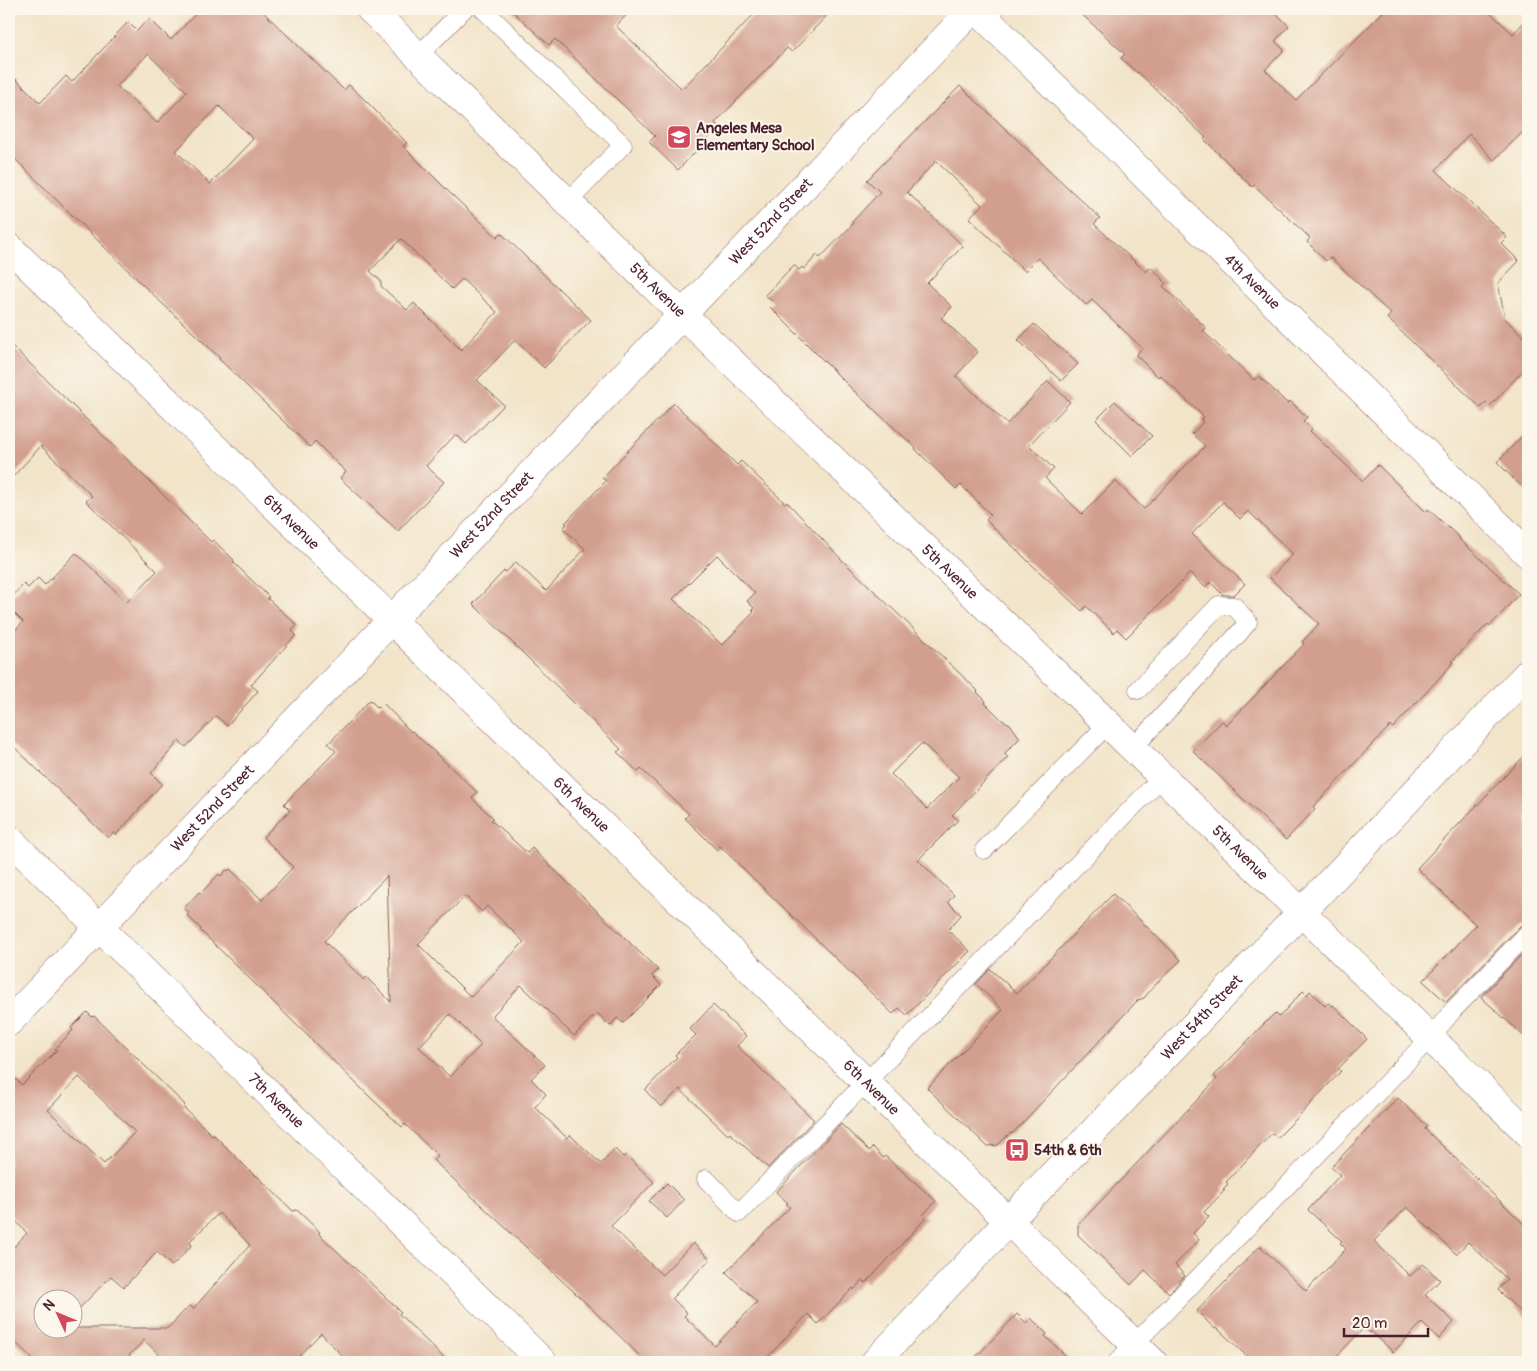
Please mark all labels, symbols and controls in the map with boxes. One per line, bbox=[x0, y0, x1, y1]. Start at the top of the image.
place label: Angeles Mesa Elementary School bbox=[696, 119, 815, 155]
school or university icon: Angeles Mesa Elementary School bbox=[666, 124, 692, 150]
street label: West 52nd Street bbox=[725, 173, 817, 269]
street label: 4th Avenue bbox=[1220, 250, 1285, 314]
street label: 5th Avenue bbox=[626, 259, 690, 322]
street label: West 52nd Street bbox=[446, 467, 538, 562]
street label: 6th Avenue bbox=[259, 490, 324, 554]
street label: 5th Avenue bbox=[918, 540, 982, 604]
street label: West 52nd Street bbox=[167, 760, 259, 856]
street label: 6th Avenue bbox=[549, 773, 614, 837]
street label: 5th Avenue bbox=[1208, 821, 1273, 885]
street label: West 54th Street bbox=[1157, 970, 1247, 1064]
street label: 6th Avenue bbox=[839, 1056, 904, 1119]
street label: 7th Avenue bbox=[244, 1069, 308, 1133]
bus stop icon: 54th & 6th bbox=[1004, 1137, 1030, 1163]
place label: 54th & 6th bbox=[1034, 1141, 1102, 1160]
north arrow bbox=[32, 1288, 82, 1338]
text: N bbox=[40, 1296, 58, 1315]
scale bar bbox=[1344, 1306, 1428, 1338]
text: 20 m bbox=[1352, 1314, 1387, 1333]

